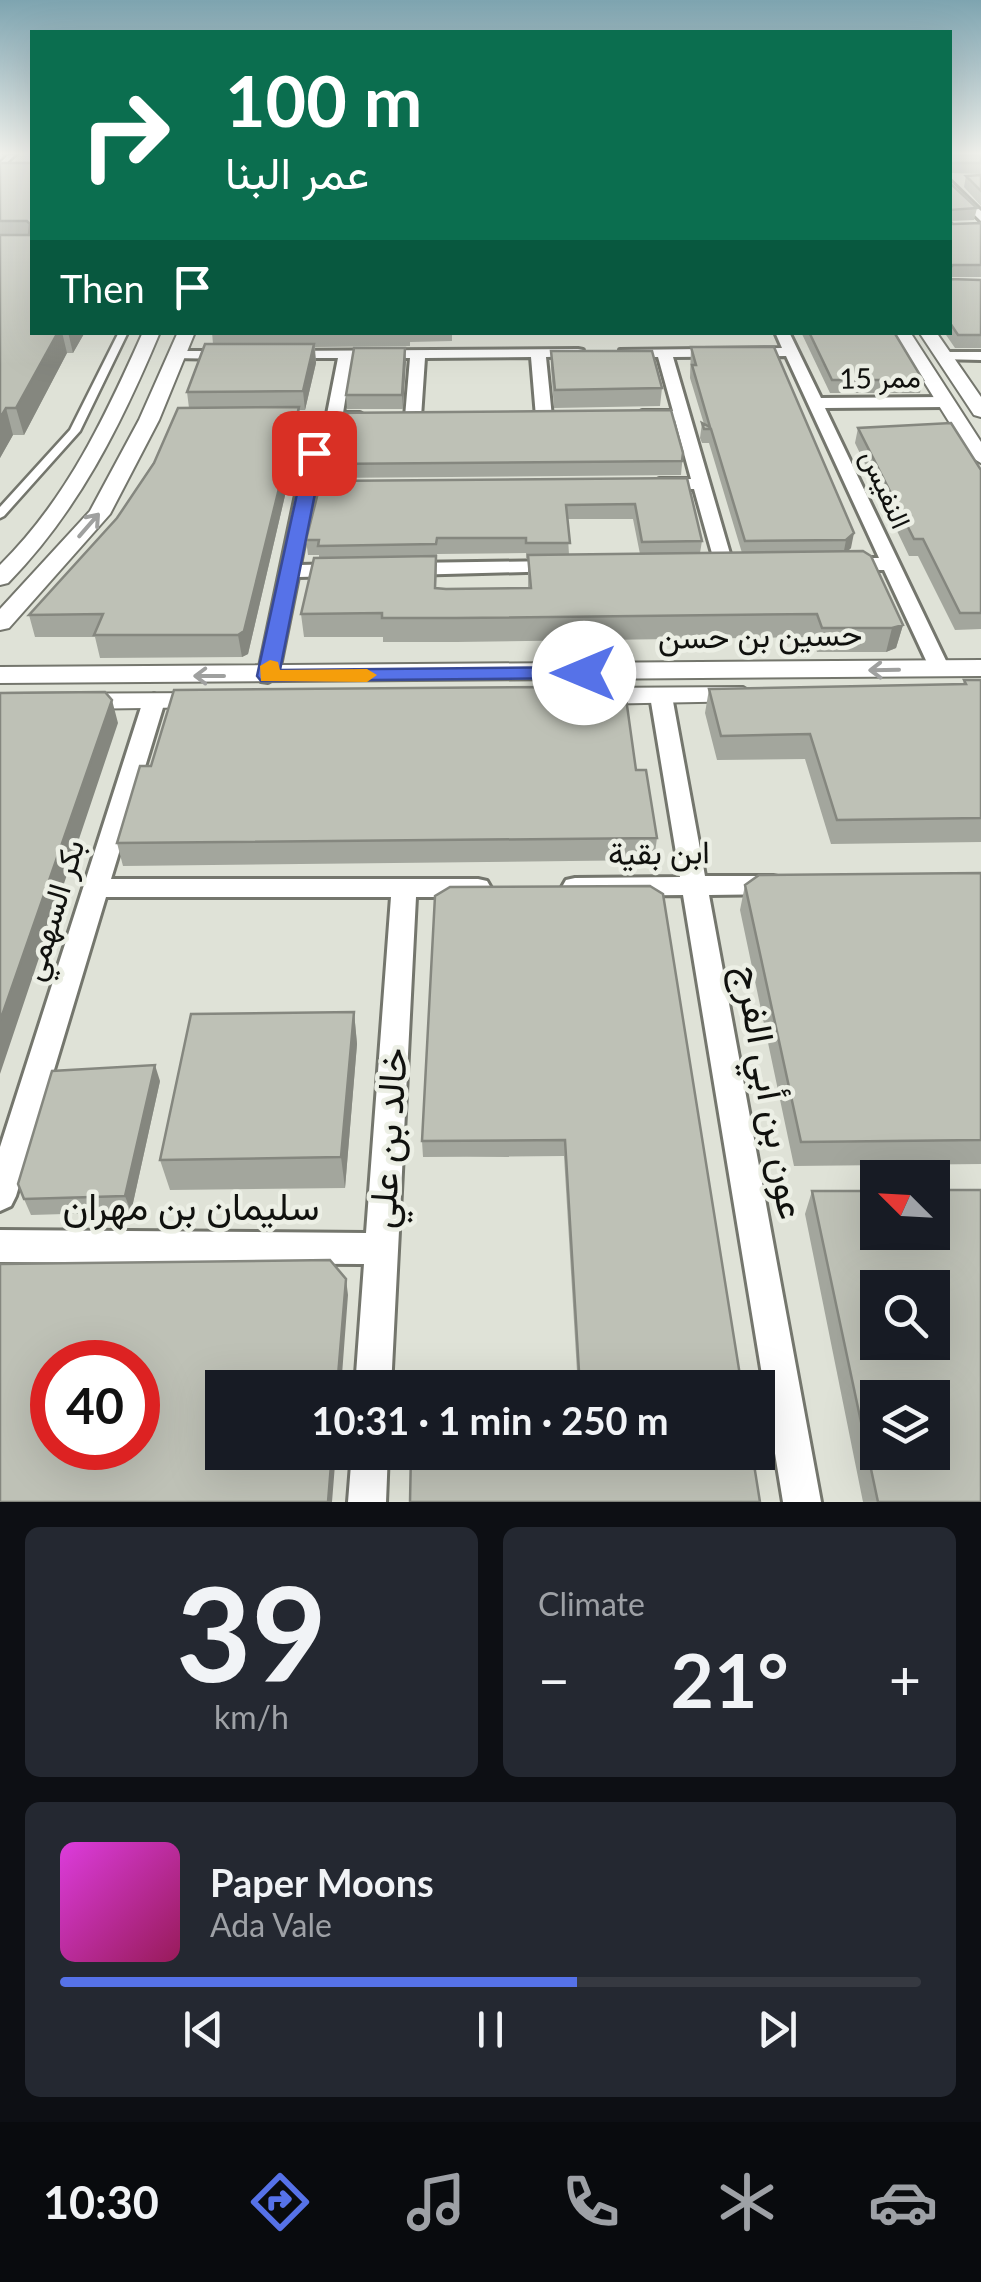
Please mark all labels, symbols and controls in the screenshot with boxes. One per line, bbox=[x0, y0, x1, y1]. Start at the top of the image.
text: 100 m bbox=[225, 58, 422, 142]
icon: right bbox=[60, 70, 190, 200]
text: عمر البنا bbox=[225, 145, 369, 199]
icon: arrive bbox=[165, 260, 220, 315]
text: Then bbox=[60, 265, 145, 311]
street label: ممر 15 bbox=[839, 359, 921, 397]
pin bbox=[272, 411, 357, 496]
icon: arrive bbox=[287, 426, 342, 481]
street label: النفيس bbox=[854, 444, 919, 534]
one-way arrow bbox=[77, 513, 100, 538]
street label: حسين بن حسن bbox=[657, 613, 863, 657]
position arrow bbox=[532, 621, 636, 725]
one-way arrow bbox=[868, 660, 900, 680]
one-way arrow bbox=[193, 666, 226, 686]
street label: ابن بقية bbox=[608, 831, 710, 873]
street label: بكر السهمي bbox=[12, 834, 99, 987]
street label: عون بن أبي الفرج bbox=[717, 961, 817, 1224]
street label: خالد بن علي bbox=[357, 1046, 425, 1231]
north arrow bbox=[860, 1160, 950, 1250]
map controls bbox=[860, 1160, 950, 1470]
street label: سليمان بن مهران bbox=[62, 1182, 320, 1230]
button: search bbox=[860, 1270, 950, 1360]
speed limit sign: 40 bbox=[30, 1340, 160, 1470]
button: layers bbox=[860, 1380, 950, 1470]
text: 10:31 · 1 min · 250 m bbox=[311, 1397, 669, 1443]
text: 39 bbox=[176, 1554, 327, 1710]
text: Climate bbox=[538, 1584, 645, 1623]
text: 21° bbox=[670, 1634, 789, 1724]
text: − bbox=[538, 1646, 570, 1712]
text: + bbox=[889, 1646, 921, 1712]
text: km/h bbox=[214, 1697, 289, 1736]
text: Paper Moons bbox=[210, 1859, 434, 1905]
text: Ada Vale bbox=[210, 1905, 332, 1944]
icon: previous bbox=[176, 2002, 231, 2057]
icon: pause bbox=[463, 2002, 518, 2057]
icon: next bbox=[750, 2002, 805, 2057]
icon: directions bbox=[245, 2167, 315, 2237]
icon: music bbox=[401, 2167, 471, 2237]
icon: phone bbox=[556, 2167, 626, 2237]
icon: climate bbox=[712, 2167, 782, 2237]
icon: car bbox=[868, 2167, 938, 2237]
text: 10:30 bbox=[43, 2175, 159, 2229]

